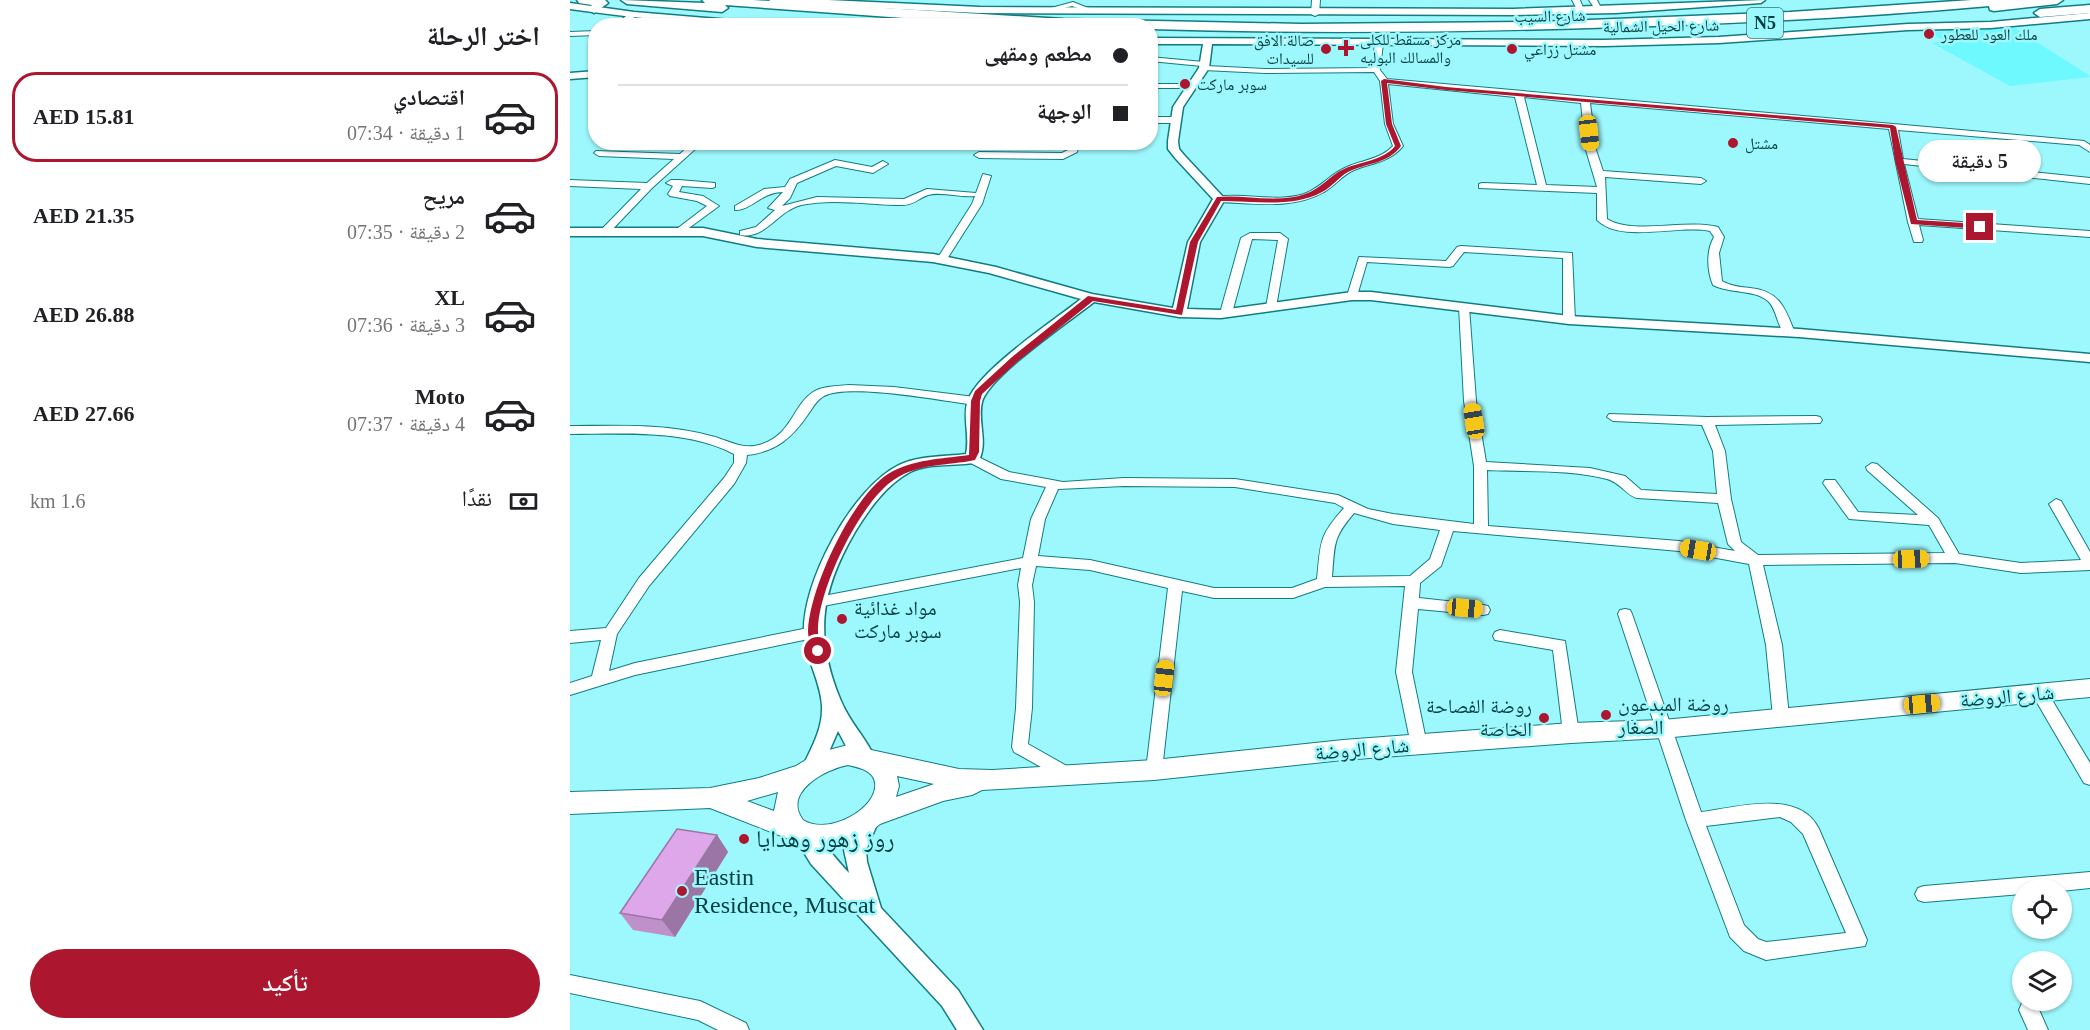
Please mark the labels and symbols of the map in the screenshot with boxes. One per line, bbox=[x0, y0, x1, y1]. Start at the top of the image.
street label: شارع السيب bbox=[1514, 7, 1586, 27]
road number: N5 bbox=[1747, 8, 1783, 38]
street label: شارع الحيل الشمالية bbox=[1603, 16, 1719, 38]
place label: ملك العود للعطور bbox=[1940, 26, 2038, 44]
marker: ملك العود للعطور bbox=[1922, 27, 1936, 41]
place label: مركز مسقط للكلى والمسالك البوليه bbox=[1360, 31, 1461, 67]
place label: صالة الافق للسيدات bbox=[1254, 32, 1314, 67]
marker: مركز مسقط للكلى والمسالك البوليه bbox=[1337, 39, 1355, 57]
place label: مشتل زراعي bbox=[1524, 41, 1596, 62]
marker: صالة الافق للسيدات bbox=[1319, 42, 1333, 56]
marker: مشتل زراعي bbox=[1505, 42, 1519, 56]
place label: سوبر ماركت bbox=[1197, 76, 1267, 94]
marker: سوبر ماركت bbox=[1178, 77, 1192, 91]
car bbox=[1578, 114, 1600, 152]
place label: مشتل bbox=[1745, 135, 1778, 154]
marker: مشتل bbox=[1726, 136, 1740, 150]
callout: 5 دقيقة bbox=[1918, 140, 2042, 182]
route end bbox=[1966, 213, 1993, 240]
car bbox=[1462, 402, 1486, 440]
car bbox=[1679, 538, 1717, 562]
car bbox=[1893, 549, 1929, 569]
place label: مواد غذائية سوبر ماركت bbox=[854, 597, 942, 643]
car bbox=[1446, 597, 1484, 619]
marker: مواد غذائية سوبر ماركت bbox=[835, 612, 849, 626]
route start bbox=[804, 637, 831, 664]
car bbox=[1153, 659, 1175, 697]
street label: شارع الروضة bbox=[1959, 681, 2055, 713]
place label: روضة المبدعون الصغار bbox=[1617, 693, 1729, 738]
car bbox=[1903, 693, 1941, 715]
place label: روضة الفصاحة الخاصة bbox=[1426, 695, 1532, 740]
marker: روضة المبدعون الصغار bbox=[1599, 708, 1613, 722]
marker: روضة الفصاحة الخاصة bbox=[1537, 711, 1551, 725]
street label: شارع الروضة bbox=[1314, 734, 1410, 766]
place label: روز زهور وهدايا bbox=[756, 826, 895, 852]
marker: روز زهور وهدايا bbox=[737, 832, 751, 846]
place label: Eastin Residence, Muscat bbox=[694, 864, 876, 918]
marker: Eastin Residence, Muscat bbox=[675, 884, 689, 898]

